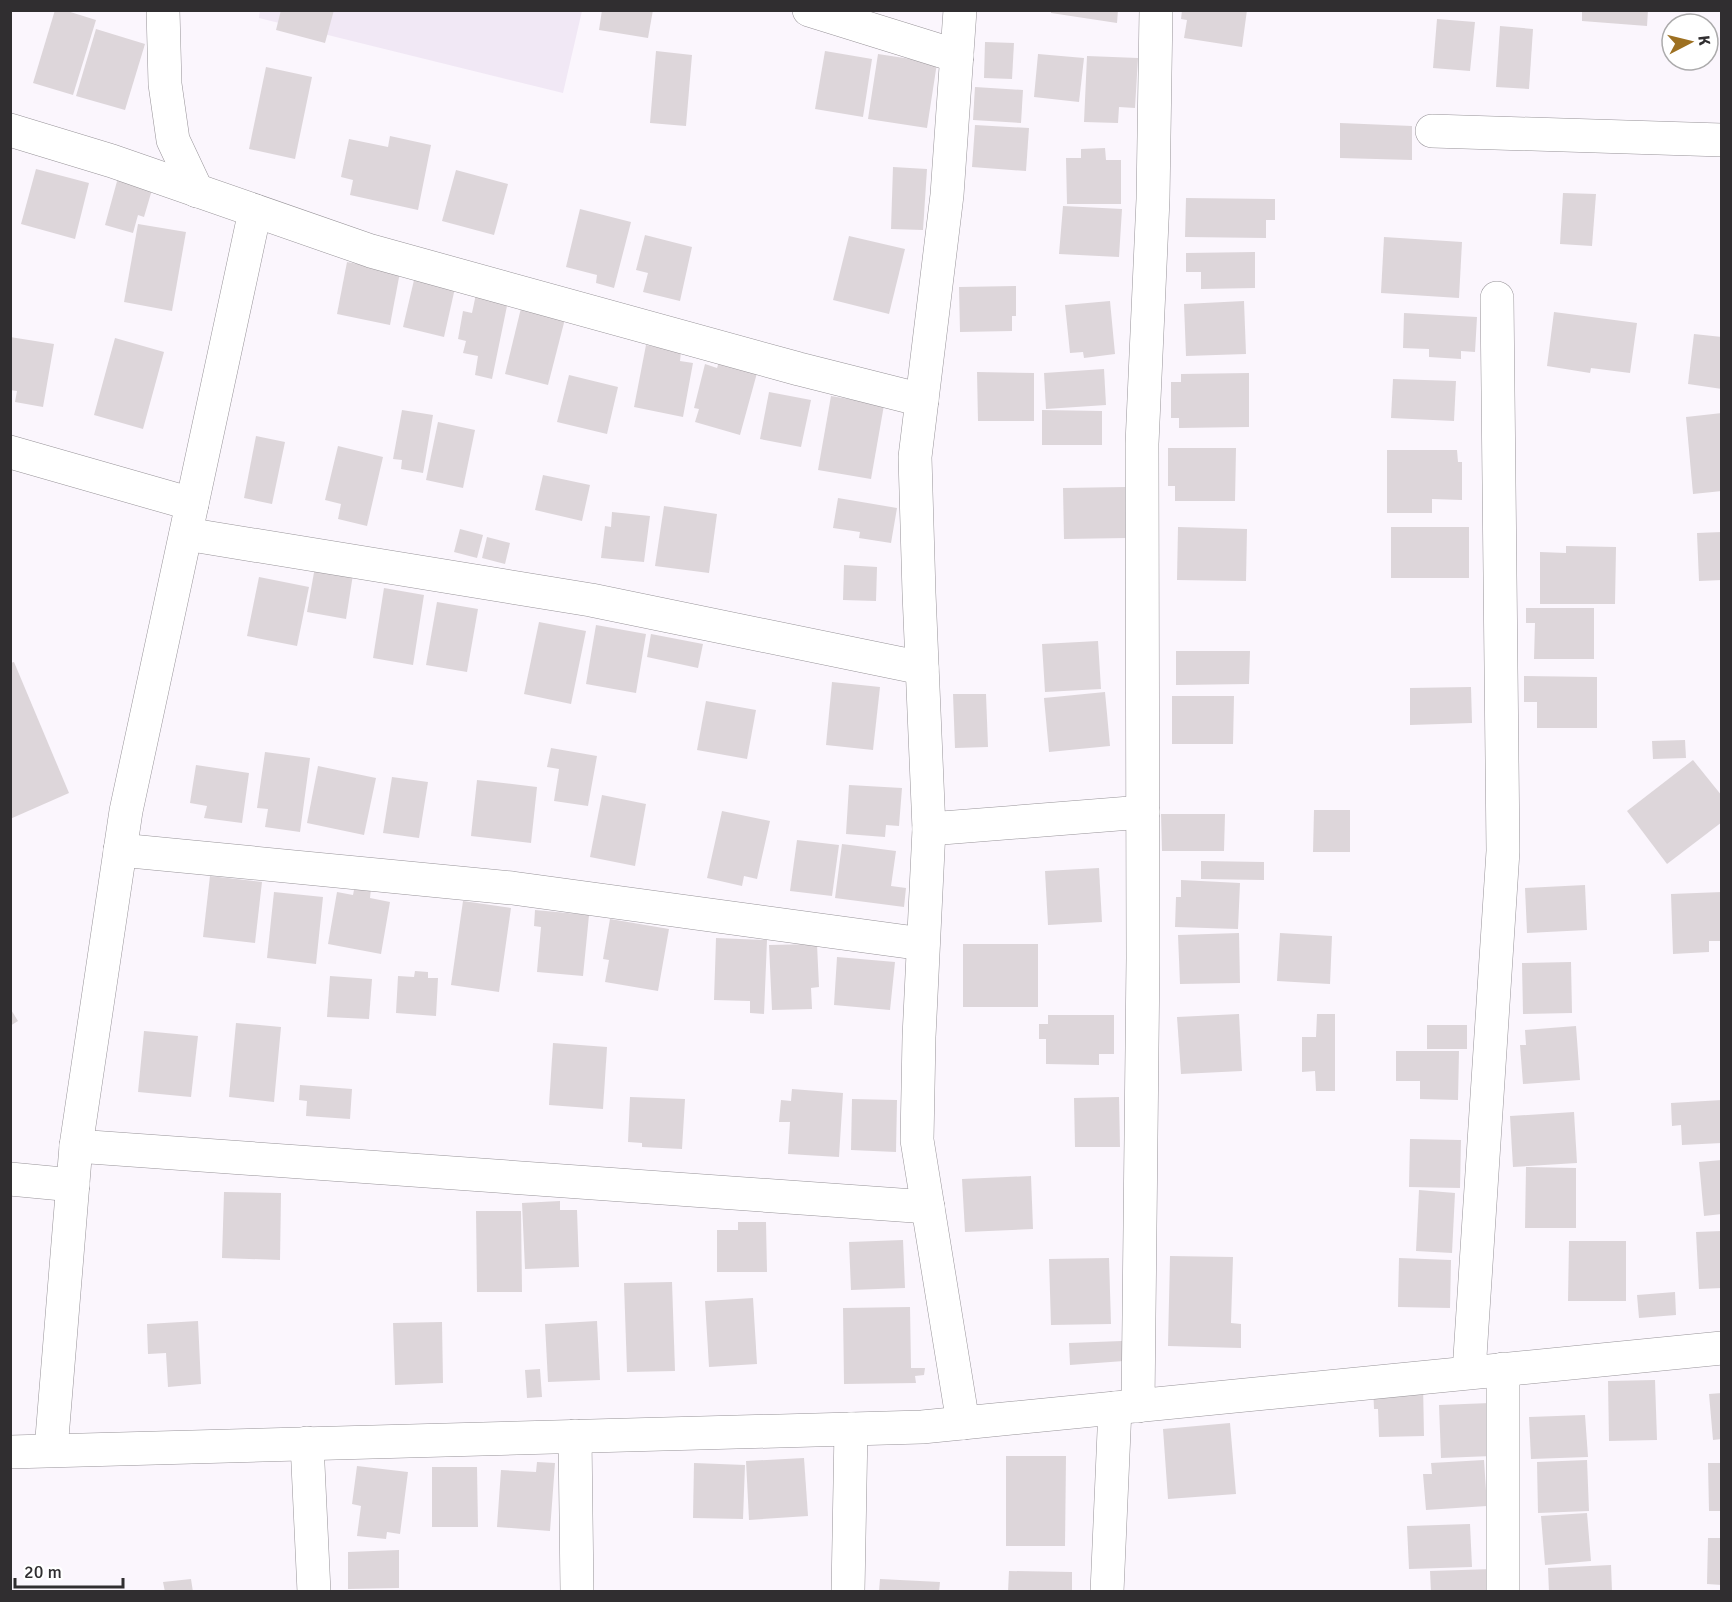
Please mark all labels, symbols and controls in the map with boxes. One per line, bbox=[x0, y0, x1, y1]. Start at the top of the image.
north arrow bbox=[1660, 12, 1720, 72]
text: K bbox=[1693, 34, 1714, 47]
scale bar bbox=[15, 1551, 123, 1589]
text: 20 m bbox=[24, 1561, 62, 1583]

